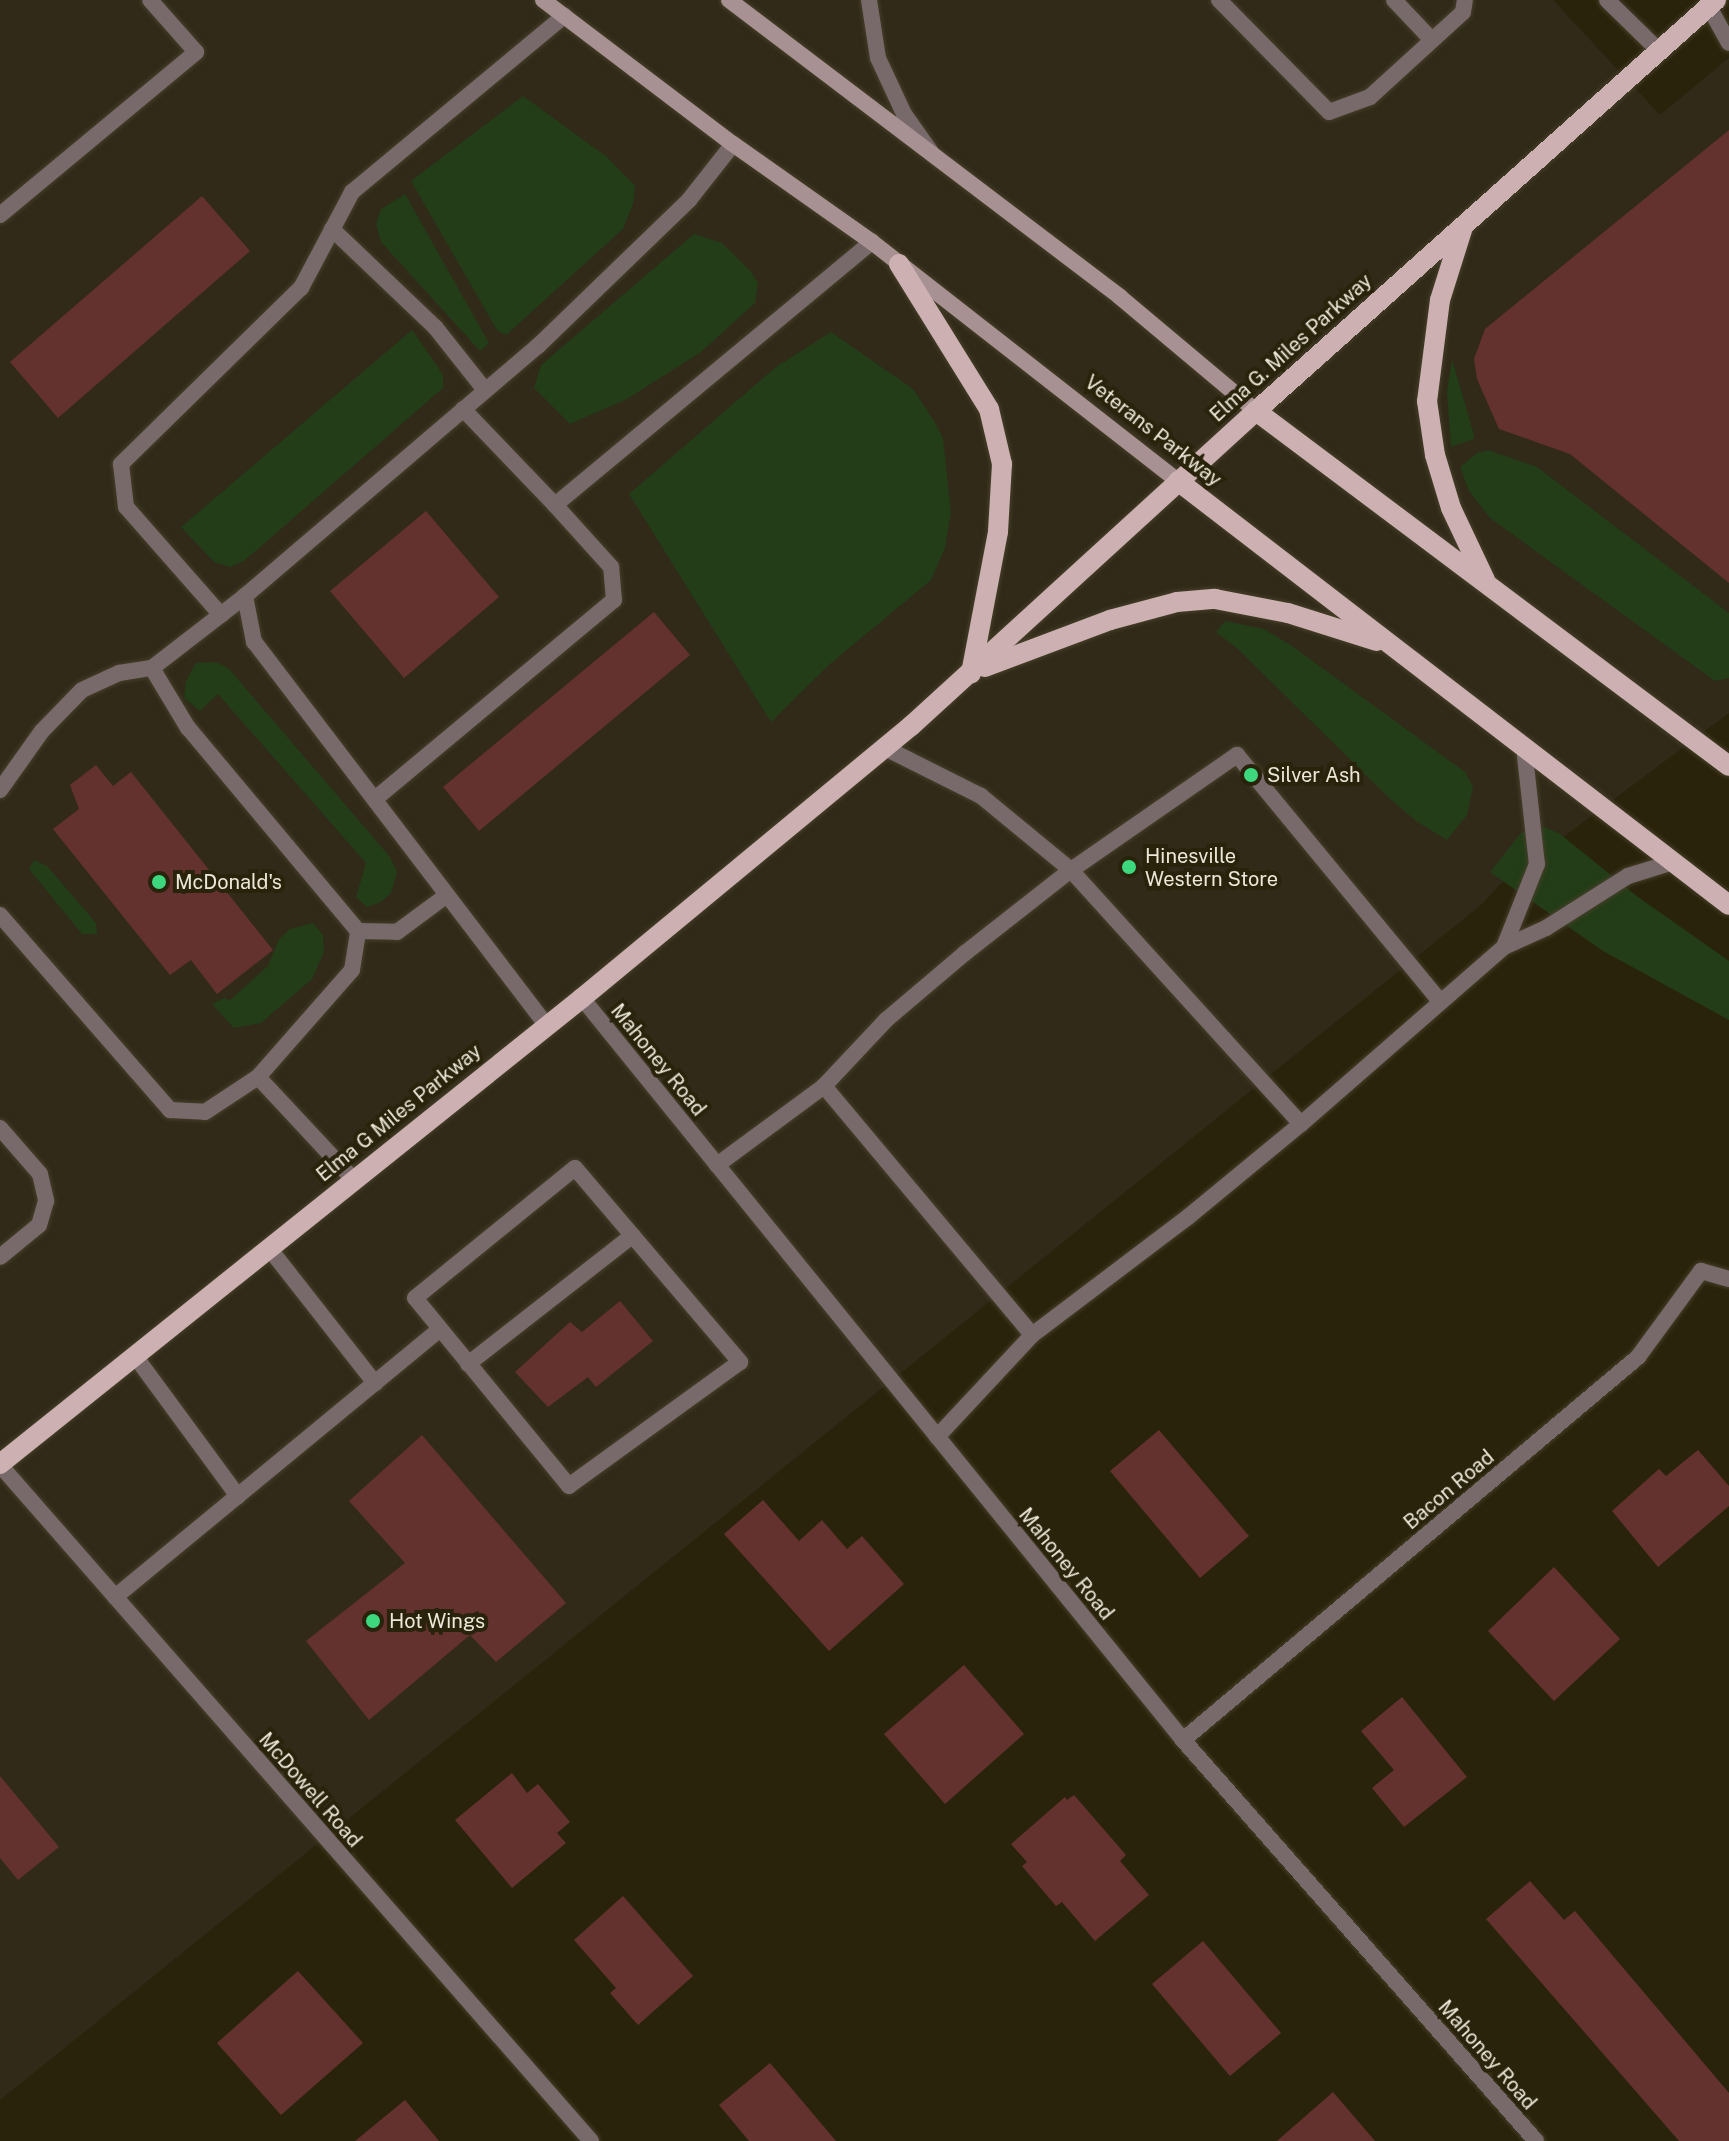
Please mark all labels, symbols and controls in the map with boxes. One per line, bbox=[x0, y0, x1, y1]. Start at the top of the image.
street label: Elma G. Miles Parkway bbox=[1205, 269, 1377, 427]
street label: Veterans Parkway bbox=[1080, 370, 1226, 492]
place label: Silver Ash bbox=[1267, 763, 1361, 787]
marker: Silver Ash bbox=[1242, 766, 1260, 784]
place label: Hinesville Western Store bbox=[1145, 844, 1278, 891]
marker: Hinesville Western Store bbox=[1120, 858, 1138, 876]
place label: McDonald's bbox=[175, 870, 282, 894]
marker: McDonald's bbox=[150, 873, 168, 891]
street label: Mahoney Road bbox=[606, 999, 710, 1121]
street label: Elma G Miles Parkway bbox=[312, 1039, 486, 1187]
street label: Bacon Road bbox=[1399, 1445, 1499, 1535]
street label: Mahoney Road bbox=[1014, 1503, 1118, 1625]
place label: Hot Wings bbox=[389, 1609, 486, 1633]
marker: Hot Wings bbox=[364, 1612, 382, 1630]
street label: McDowell Road bbox=[254, 1728, 366, 1852]
street label: Mahoney Road bbox=[1433, 1995, 1541, 2115]

